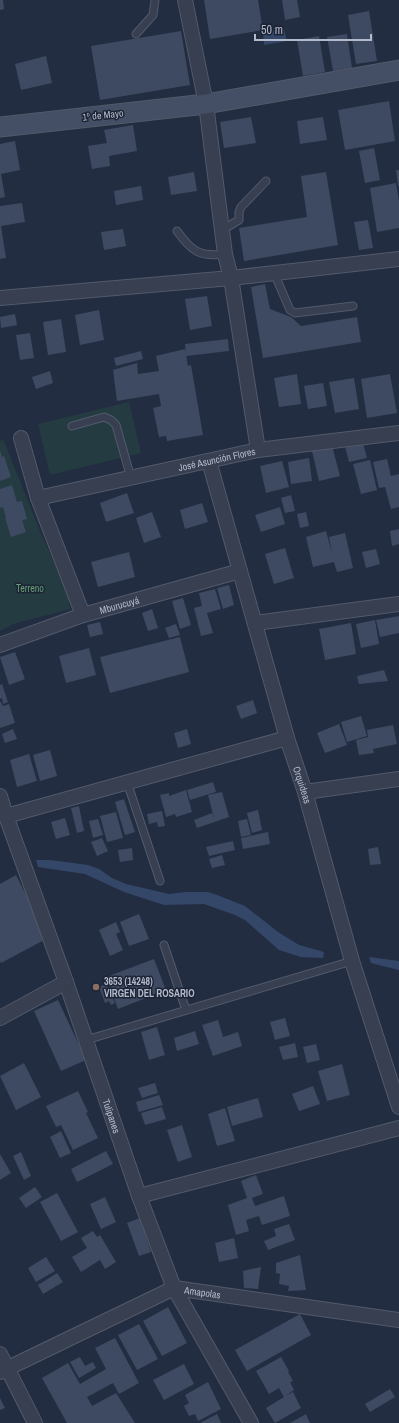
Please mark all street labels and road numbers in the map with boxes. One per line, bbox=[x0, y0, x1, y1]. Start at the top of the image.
street label: 1º de Mayo bbox=[82, 106, 125, 124]
street label: José Asunción Flores bbox=[177, 444, 257, 474]
street label: Mburucuyá bbox=[98, 593, 141, 617]
street label: Orquideas bbox=[290, 764, 314, 805]
street label: Tulipanes bbox=[100, 1097, 124, 1135]
street label: Amapolas bbox=[183, 1283, 221, 1301]

